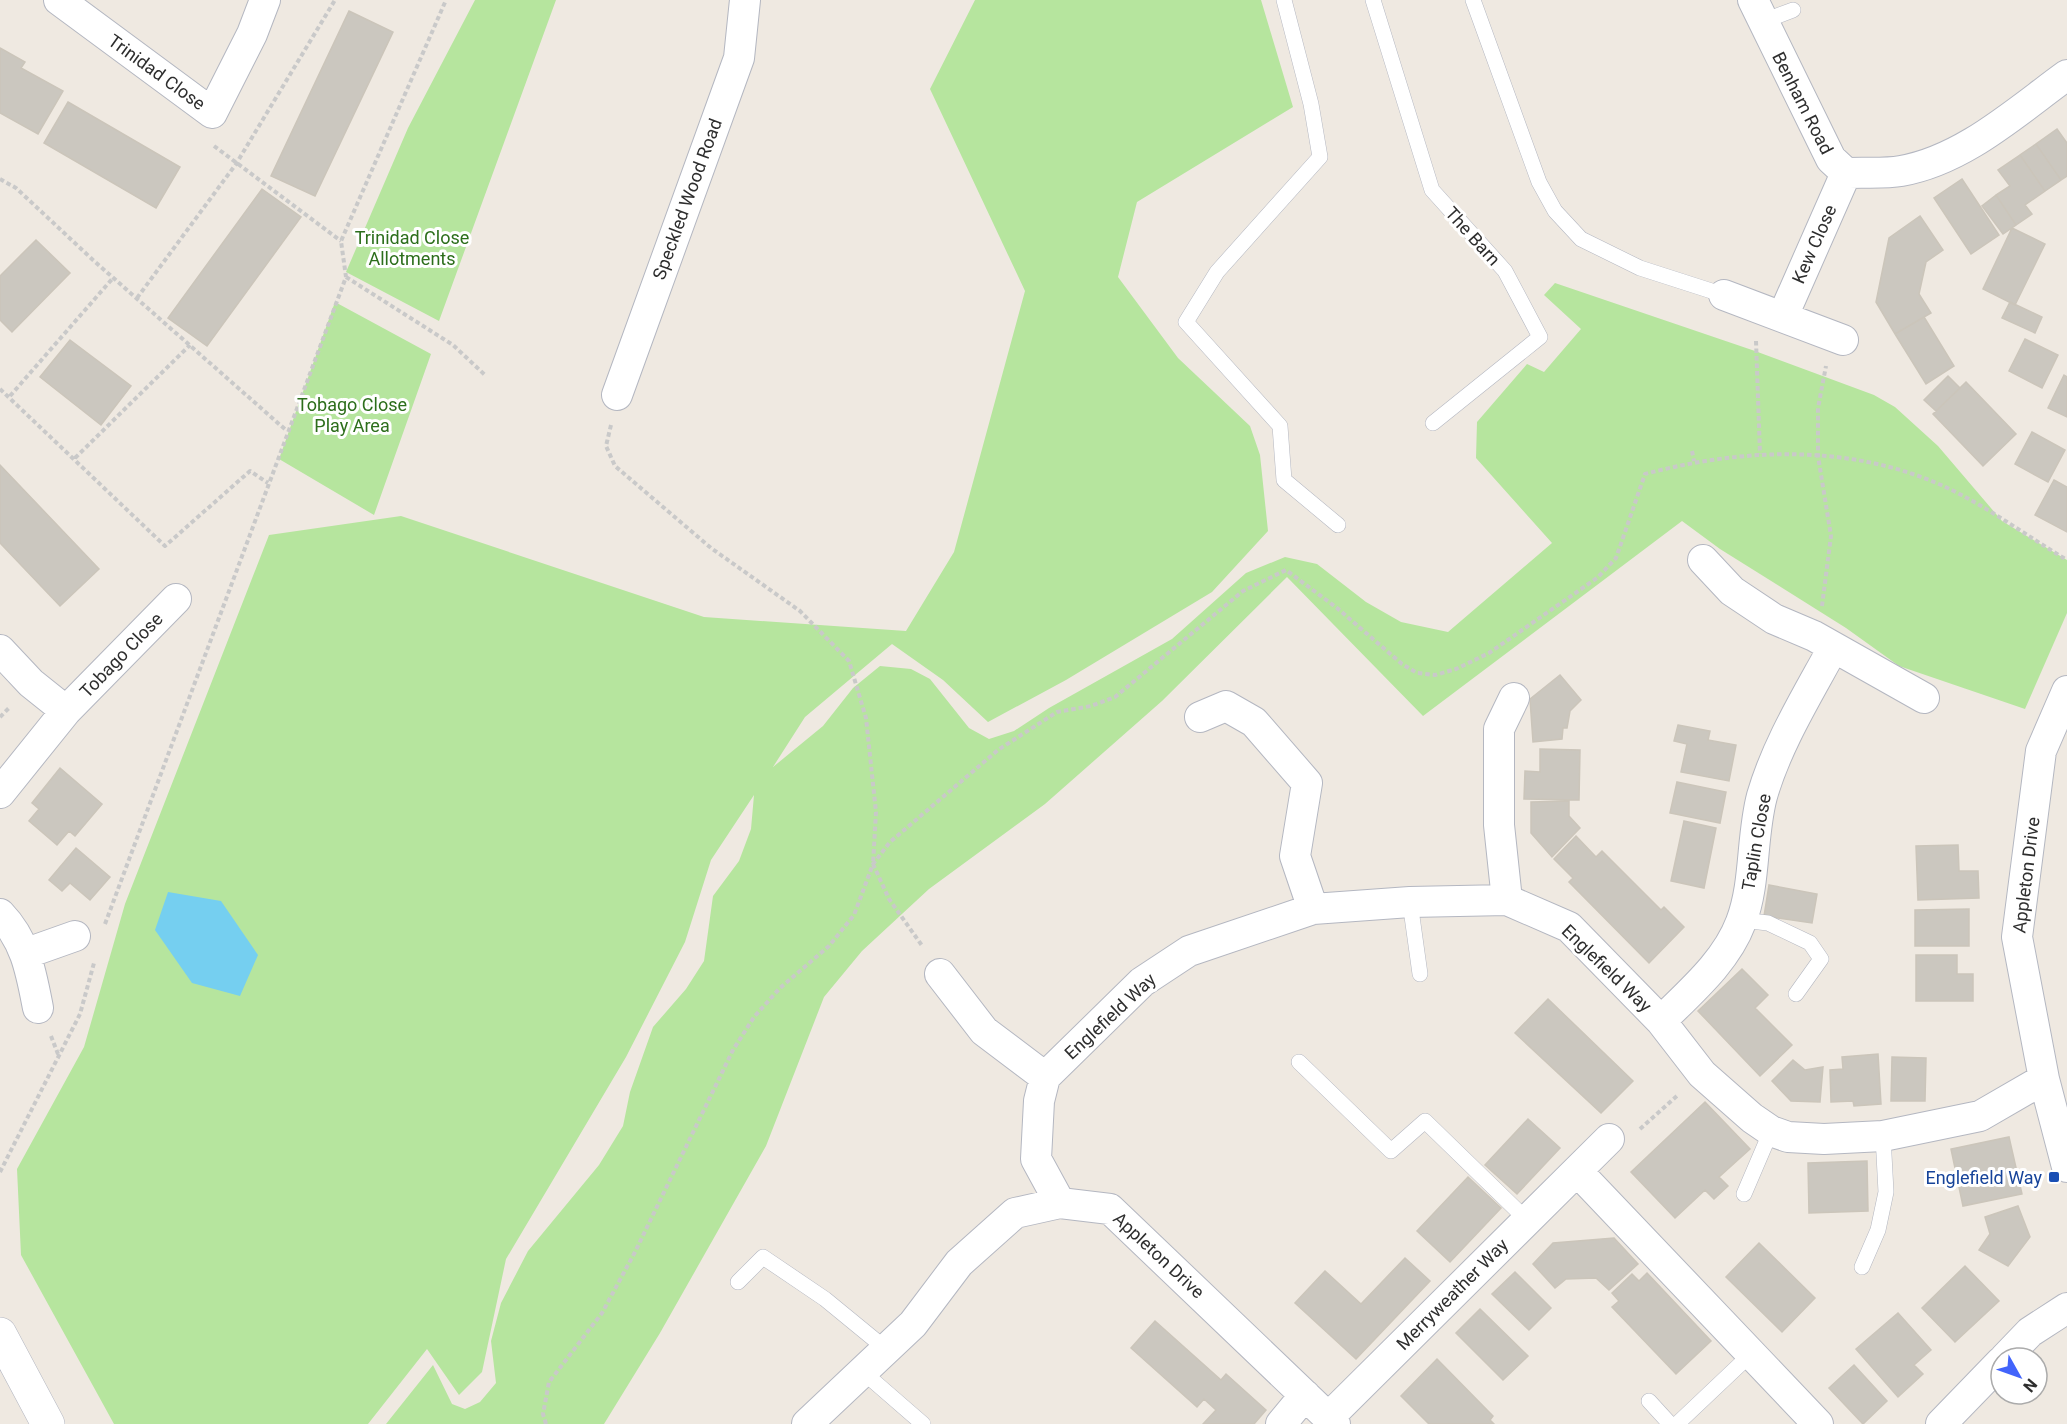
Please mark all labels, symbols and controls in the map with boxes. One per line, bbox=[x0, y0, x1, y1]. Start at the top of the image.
street label: Trinidad Close bbox=[104, 30, 210, 114]
street label: Benham Road bbox=[1768, 48, 1838, 158]
street label: Speckled Wood Road bbox=[648, 116, 726, 282]
street label: Kew Close bbox=[1787, 201, 1841, 287]
street label: The Barn bbox=[1441, 202, 1505, 270]
park label: Trinidad Close Allotments bbox=[355, 227, 469, 269]
park label: Tobago Close Play Area bbox=[297, 394, 407, 436]
street label: Tobago Close bbox=[75, 608, 167, 702]
street label: Taplin Close bbox=[1737, 792, 1775, 892]
street label: Appleton Drive bbox=[2008, 816, 2044, 934]
street label: Englefield Way bbox=[1558, 920, 1657, 1016]
street label: Englefield Way bbox=[1060, 968, 1160, 1063]
place label: Englefield Way bbox=[1925, 1167, 2042, 1188]
marker: Englefield Way bbox=[2047, 1170, 2061, 1184]
street label: Appleton Drive bbox=[1109, 1208, 1209, 1302]
street label: Merryweather Way bbox=[1392, 1234, 1512, 1354]
north arrow bbox=[1989, 1346, 2049, 1406]
text: N bbox=[2019, 1375, 2041, 1396]

